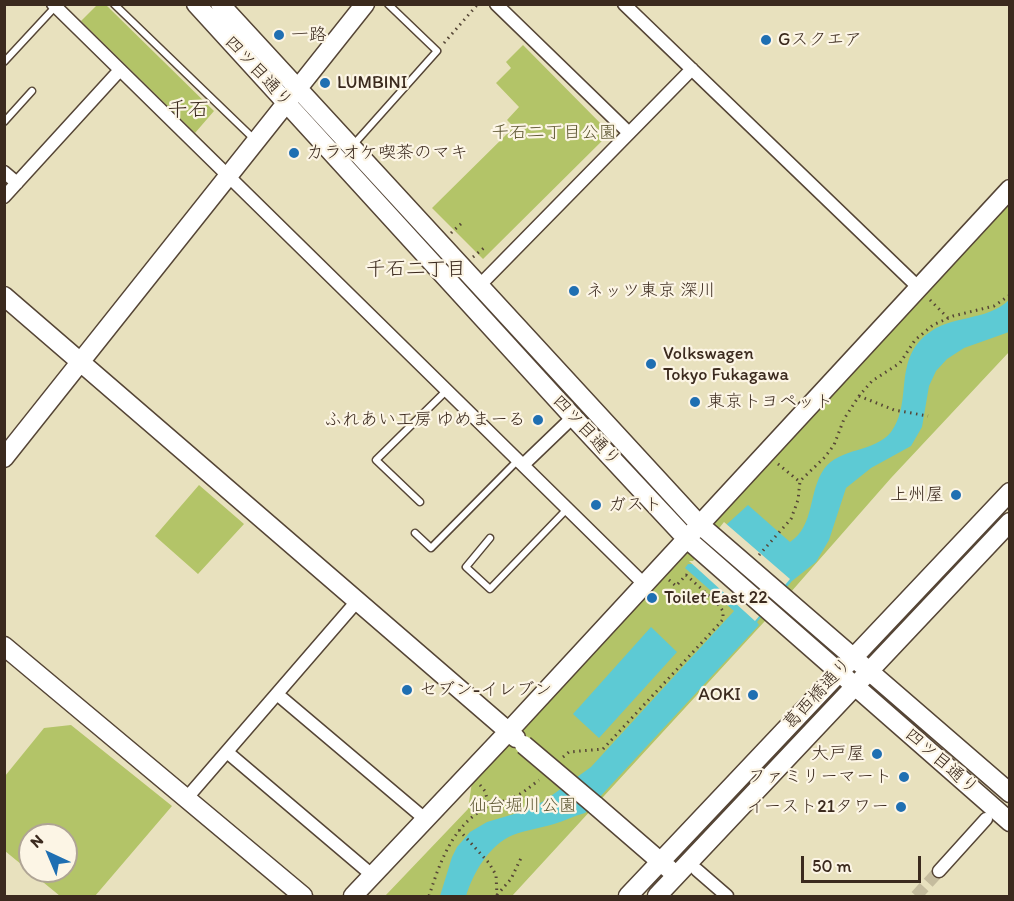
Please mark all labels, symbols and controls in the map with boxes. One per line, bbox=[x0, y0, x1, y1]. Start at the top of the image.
place label: 一路 bbox=[291, 24, 327, 46]
marker: 一路 bbox=[272, 28, 286, 42]
place label: Gスクエア bbox=[778, 29, 862, 51]
street label: 四ツ目通り bbox=[219, 32, 297, 112]
marker: Gスクエア bbox=[759, 33, 773, 47]
place label: LUMBINI bbox=[337, 72, 407, 94]
marker: LUMBINI bbox=[318, 76, 332, 90]
district label: 千石 bbox=[167, 98, 209, 124]
park label: 千石二丁目公園 bbox=[491, 122, 617, 144]
place label: カラオケ喫茶のマキ bbox=[306, 142, 468, 164]
marker: カラオケ喫茶のマキ bbox=[287, 146, 301, 160]
district label: 千石二丁目 bbox=[366, 258, 466, 282]
place label: ネッツ東京 深川 bbox=[586, 280, 716, 302]
marker: ネッツ東京 深川 bbox=[567, 284, 581, 298]
place label: Volkswagen Tokyo Fukagawa bbox=[663, 343, 789, 386]
marker: Volkswagen Tokyo Fukagawa bbox=[644, 357, 658, 371]
street label: 四ツ目通り bbox=[547, 391, 625, 471]
place label: 東京トヨペット bbox=[707, 391, 833, 413]
marker: 東京トヨペット bbox=[688, 395, 702, 409]
place label: ふれあい工房 ゆめまーる bbox=[324, 409, 526, 431]
marker: ふれあい工房 ゆめまーる bbox=[531, 413, 545, 427]
place label: 上州屋 bbox=[890, 484, 944, 506]
marker: 上州屋 bbox=[949, 488, 963, 502]
place label: ガスト bbox=[608, 494, 662, 516]
marker: ガスト bbox=[589, 498, 603, 512]
place label: Toilet East 22 bbox=[664, 587, 768, 609]
marker: Toilet East 22 bbox=[645, 591, 659, 605]
street label: 葛西橋通り bbox=[779, 654, 857, 734]
place label: セブン-イレブン bbox=[419, 679, 552, 701]
marker: セブン-イレブン bbox=[400, 683, 414, 697]
place label: AOKI bbox=[698, 684, 741, 706]
marker: AOKI bbox=[746, 688, 760, 702]
street label: 四ツ目通り bbox=[900, 724, 982, 800]
place label: 大戸屋 bbox=[811, 743, 865, 765]
marker: 大戸屋 bbox=[870, 747, 884, 761]
place label: ファミリーマート bbox=[748, 766, 892, 788]
marker: ファミリーマート bbox=[897, 770, 911, 784]
park label: 仙台堀川公園 bbox=[469, 795, 577, 817]
place label: イースト21タワー bbox=[747, 796, 889, 818]
marker: イースト21タワー bbox=[894, 800, 908, 814]
north arrow bbox=[18, 823, 78, 883]
text: N bbox=[26, 831, 47, 852]
scale bar bbox=[804, 844, 924, 882]
text: 50 m bbox=[812, 855, 852, 877]

